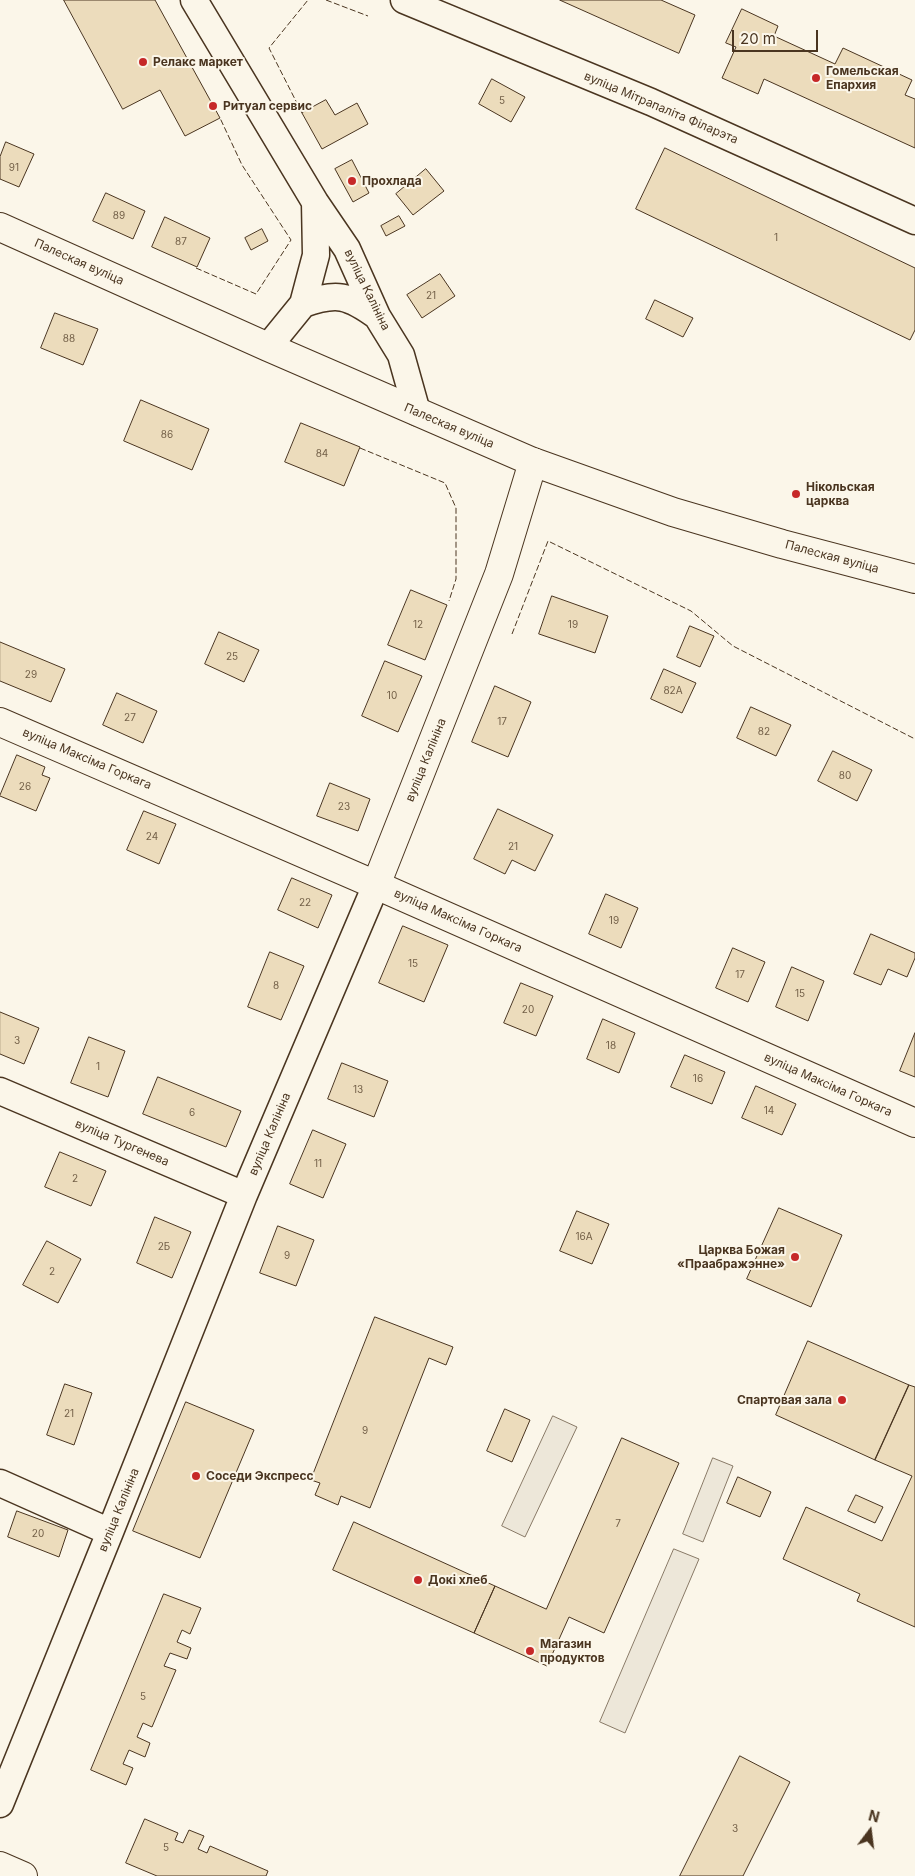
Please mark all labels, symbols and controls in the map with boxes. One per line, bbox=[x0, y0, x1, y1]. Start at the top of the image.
scale bar bbox=[735, 20, 821, 52]
text: 20 m bbox=[740, 29, 776, 48]
place label: Релакс маркет bbox=[153, 55, 243, 69]
marker: Релакс маркет bbox=[137, 56, 149, 68]
place label: Гомельская Епархия bbox=[826, 64, 899, 92]
street label: вуліца Мітрапаліта Філарэта bbox=[582, 69, 740, 147]
marker: Гомельская Епархия bbox=[810, 72, 822, 84]
house number: 5 bbox=[499, 95, 505, 107]
place label: Ритуал сервис bbox=[223, 99, 312, 113]
marker: Ритуал сервис bbox=[207, 100, 219, 112]
house number: 91 bbox=[9, 162, 19, 174]
place label: Прохлада bbox=[362, 174, 422, 188]
marker: Прохлада bbox=[346, 175, 358, 187]
house number: 89 bbox=[113, 210, 125, 222]
house number: 1 bbox=[774, 232, 778, 244]
street label: Палеская вуліца bbox=[32, 236, 126, 288]
house number: 87 bbox=[175, 236, 187, 248]
street label: вуліца Калініна bbox=[341, 247, 393, 333]
house number: 21 bbox=[426, 290, 436, 302]
house number: 88 bbox=[63, 333, 75, 345]
street label: Палеская вуліца bbox=[402, 401, 496, 451]
house number: 86 bbox=[161, 429, 173, 441]
house number: 84 bbox=[316, 448, 328, 460]
place label: Нікольская царква bbox=[806, 480, 875, 508]
marker: Нікольская царква bbox=[790, 488, 802, 500]
street label: Палеская вуліца bbox=[784, 538, 880, 576]
house number: 12 bbox=[413, 619, 423, 631]
house number: 19 bbox=[568, 619, 578, 631]
house number: 25 bbox=[226, 651, 238, 663]
house number: 29 bbox=[25, 669, 37, 681]
house number: 82А bbox=[663, 685, 683, 697]
house number: 10 bbox=[387, 690, 397, 702]
house number: 27 bbox=[124, 712, 136, 724]
street label: вуліца Калініна bbox=[403, 716, 449, 804]
house number: 17 bbox=[497, 716, 507, 728]
street label: вуліца Максіма Горкага bbox=[20, 725, 154, 793]
house number: 82 bbox=[758, 726, 770, 738]
house number: 80 bbox=[839, 770, 851, 782]
house number: 26 bbox=[19, 781, 31, 793]
house number: 23 bbox=[338, 801, 350, 813]
house number: 24 bbox=[146, 831, 158, 843]
house number: 21 bbox=[508, 841, 518, 853]
street label: вуліца Максіма Горкага bbox=[392, 886, 524, 956]
house number: 22 bbox=[299, 897, 311, 909]
house number: 19 bbox=[609, 915, 619, 927]
house number: 15 bbox=[408, 958, 418, 970]
house number: 17 bbox=[735, 969, 745, 981]
house number: 8 bbox=[273, 980, 279, 992]
house number: 15 bbox=[795, 988, 805, 1000]
house number: 20 bbox=[522, 1004, 534, 1016]
house number: 3 bbox=[14, 1035, 20, 1047]
house number: 18 bbox=[606, 1040, 616, 1052]
street label: вуліца Максіма Горкага bbox=[762, 1050, 894, 1120]
house number: 1 bbox=[96, 1061, 100, 1073]
house number: 16 bbox=[693, 1073, 703, 1085]
house number: 13 bbox=[353, 1084, 363, 1096]
street label: вуліца Калініна bbox=[246, 1090, 294, 1178]
house number: 14 bbox=[764, 1105, 774, 1117]
house number: 6 bbox=[189, 1107, 195, 1119]
street label: вуліца Тургенева bbox=[73, 1117, 171, 1169]
house number: 11 bbox=[314, 1158, 322, 1170]
house number: 2 bbox=[72, 1173, 78, 1185]
house number: 16А bbox=[575, 1231, 593, 1243]
house number: 2Б bbox=[158, 1241, 170, 1253]
place label: Царква Божая «Праабражэнне» bbox=[677, 1243, 785, 1271]
house number: 9 bbox=[284, 1250, 290, 1262]
marker: Царква Божая «Праабражэнне» bbox=[789, 1251, 801, 1263]
house number: 2 bbox=[49, 1266, 55, 1278]
place label: Спартовая зала bbox=[737, 1393, 832, 1407]
marker: Спартовая зала bbox=[836, 1394, 848, 1406]
house number: 21 bbox=[64, 1408, 74, 1420]
house number: 9 bbox=[362, 1425, 368, 1437]
street label: вуліца Калініна bbox=[96, 1466, 142, 1554]
place label: Соседи Экспресс bbox=[206, 1469, 314, 1483]
marker: Соседи Экспресс bbox=[190, 1470, 202, 1482]
house number: 7 bbox=[615, 1518, 621, 1530]
house number: 20 bbox=[32, 1528, 44, 1540]
place label: Докі хлеб bbox=[428, 1573, 488, 1587]
marker: Докі хлеб bbox=[412, 1574, 424, 1586]
place label: Магазин продуктов bbox=[540, 1637, 605, 1665]
marker: Магазин продуктов bbox=[524, 1645, 536, 1657]
house number: 5 bbox=[140, 1691, 146, 1703]
north arrow bbox=[845, 1806, 895, 1856]
text: N bbox=[867, 1806, 881, 1826]
house number: 3 bbox=[732, 1823, 738, 1835]
house number: 5 bbox=[163, 1842, 169, 1854]

